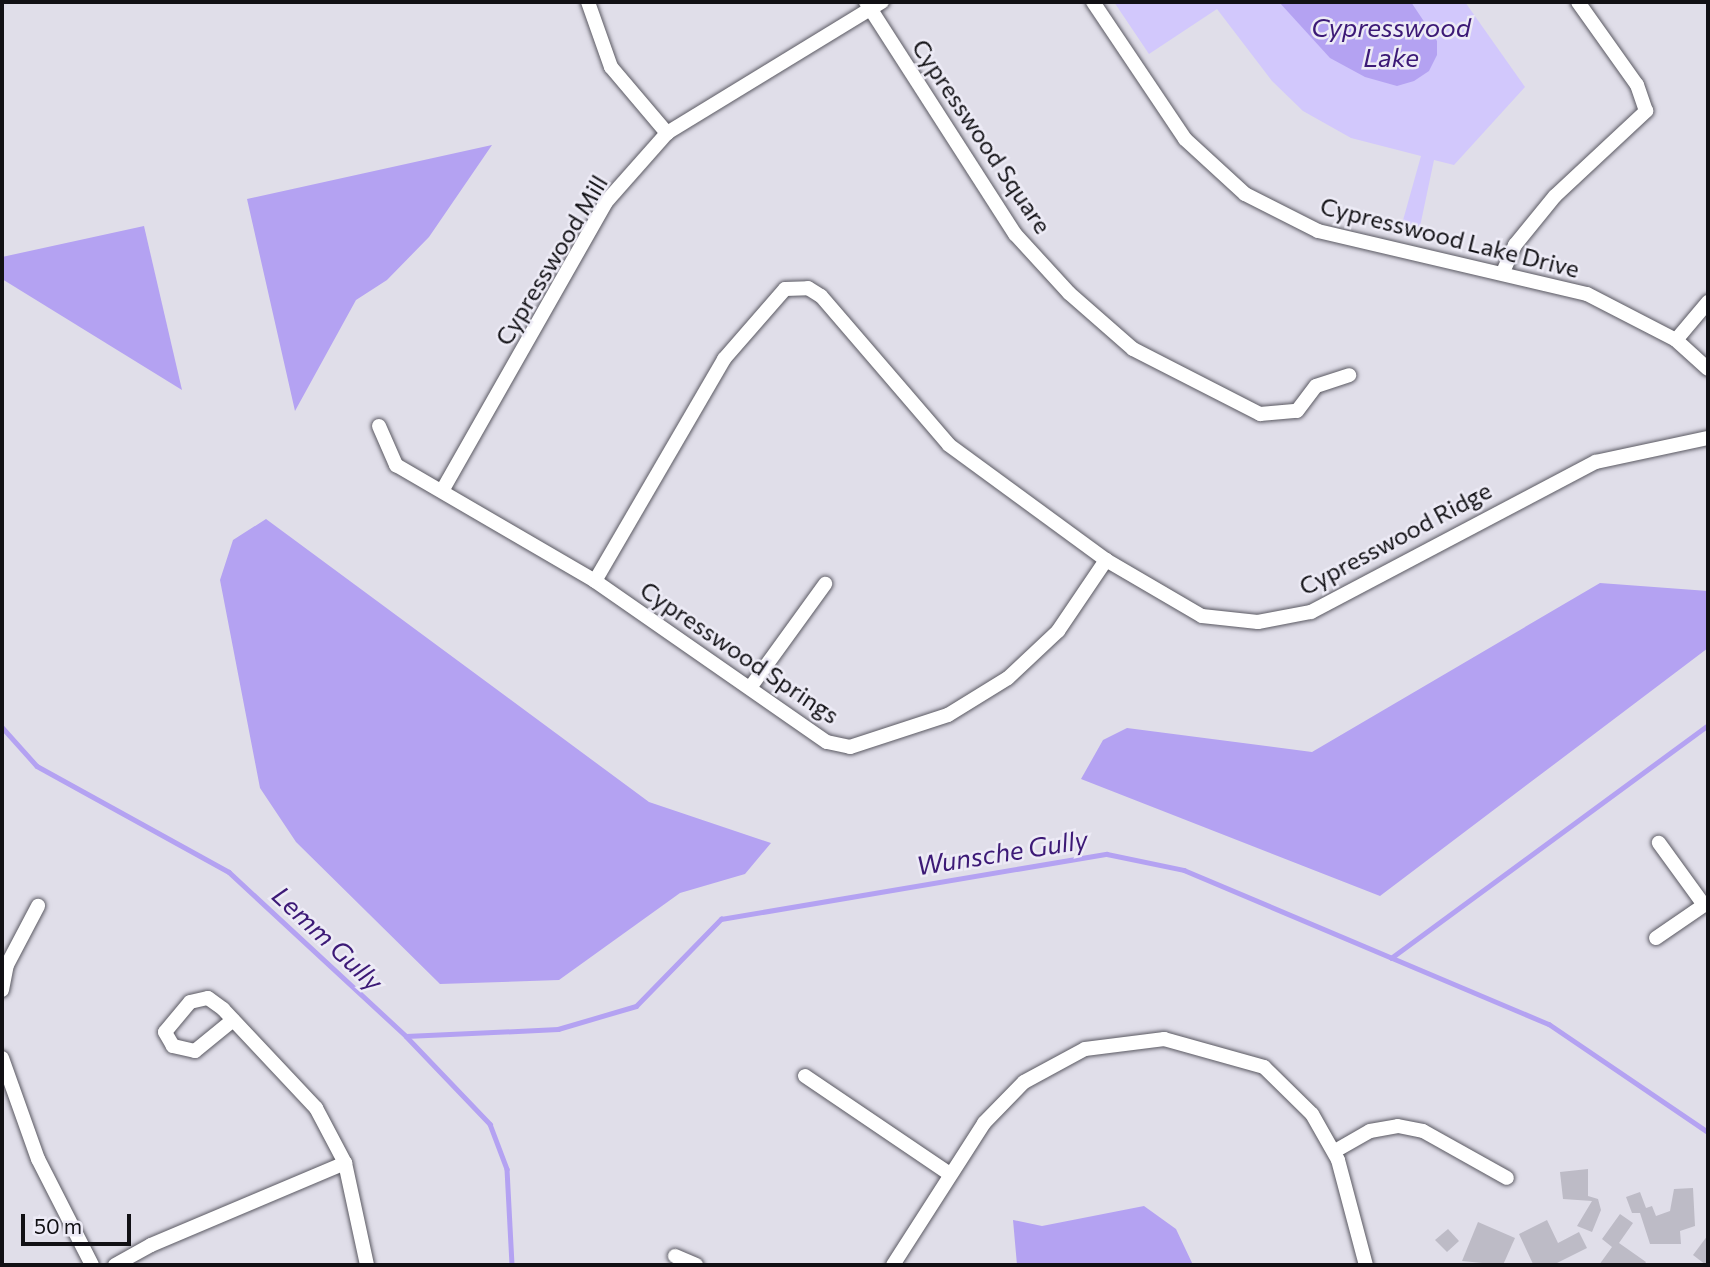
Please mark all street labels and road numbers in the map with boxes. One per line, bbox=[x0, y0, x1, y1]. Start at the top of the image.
street label: Cypresswood Square bbox=[906, 34, 1058, 238]
street label: Cypresswood Mill bbox=[489, 170, 613, 350]
street label: Cypresswood Lake Drive bbox=[1318, 191, 1582, 283]
street label: Cypresswood Ridge bbox=[1294, 475, 1496, 601]
street label: Cypresswood Springs bbox=[635, 575, 845, 729]

